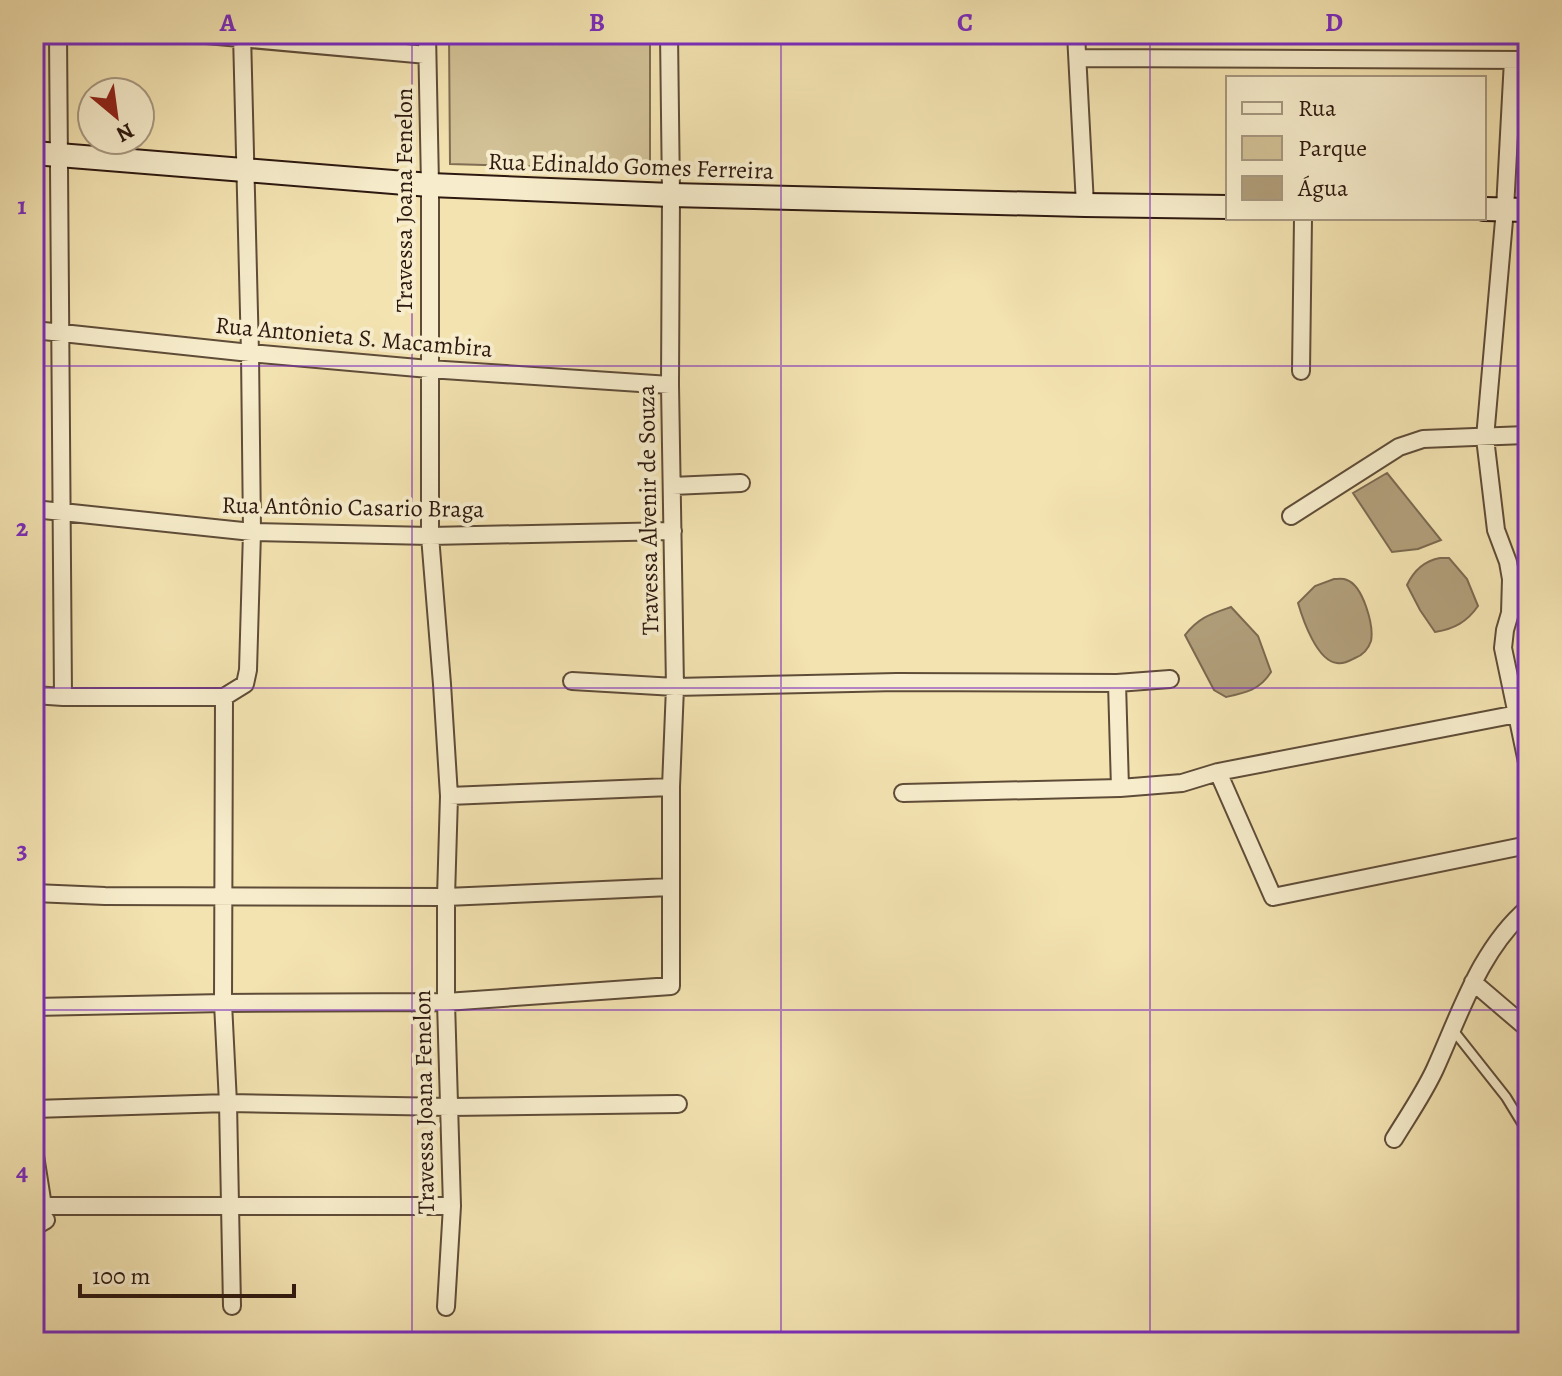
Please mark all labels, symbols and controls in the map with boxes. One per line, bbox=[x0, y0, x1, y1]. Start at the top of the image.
text: A bbox=[219, 5, 237, 40]
text: B bbox=[589, 5, 605, 40]
text: C bbox=[957, 5, 973, 40]
text: D bbox=[1325, 5, 1343, 40]
north arrow bbox=[76, 76, 156, 156]
legend bbox=[1226, 76, 1486, 220]
street label: Travessa Joana Fenelon bbox=[388, 88, 420, 312]
text: Rua bbox=[1298, 92, 1337, 124]
text: N bbox=[111, 116, 139, 150]
text: Parque bbox=[1298, 132, 1367, 164]
street label: Rua Edinaldo Gomes Ferreira bbox=[487, 145, 775, 187]
text: Água bbox=[1297, 172, 1349, 204]
text: 1 bbox=[17, 188, 27, 223]
street label: Rua Antonieta S. Macambira bbox=[214, 309, 495, 365]
street label: Travessa Alvenir de Souza bbox=[630, 384, 666, 635]
street label: Rua Antônio Casario Braga bbox=[221, 489, 486, 525]
text: 2 bbox=[16, 510, 29, 545]
text: 3 bbox=[16, 832, 28, 867]
street label: Travessa Joana Fenelon bbox=[406, 990, 442, 1214]
text: 4 bbox=[16, 1154, 28, 1189]
scale bar bbox=[80, 1248, 294, 1298]
text: 100 m bbox=[92, 1260, 151, 1292]

